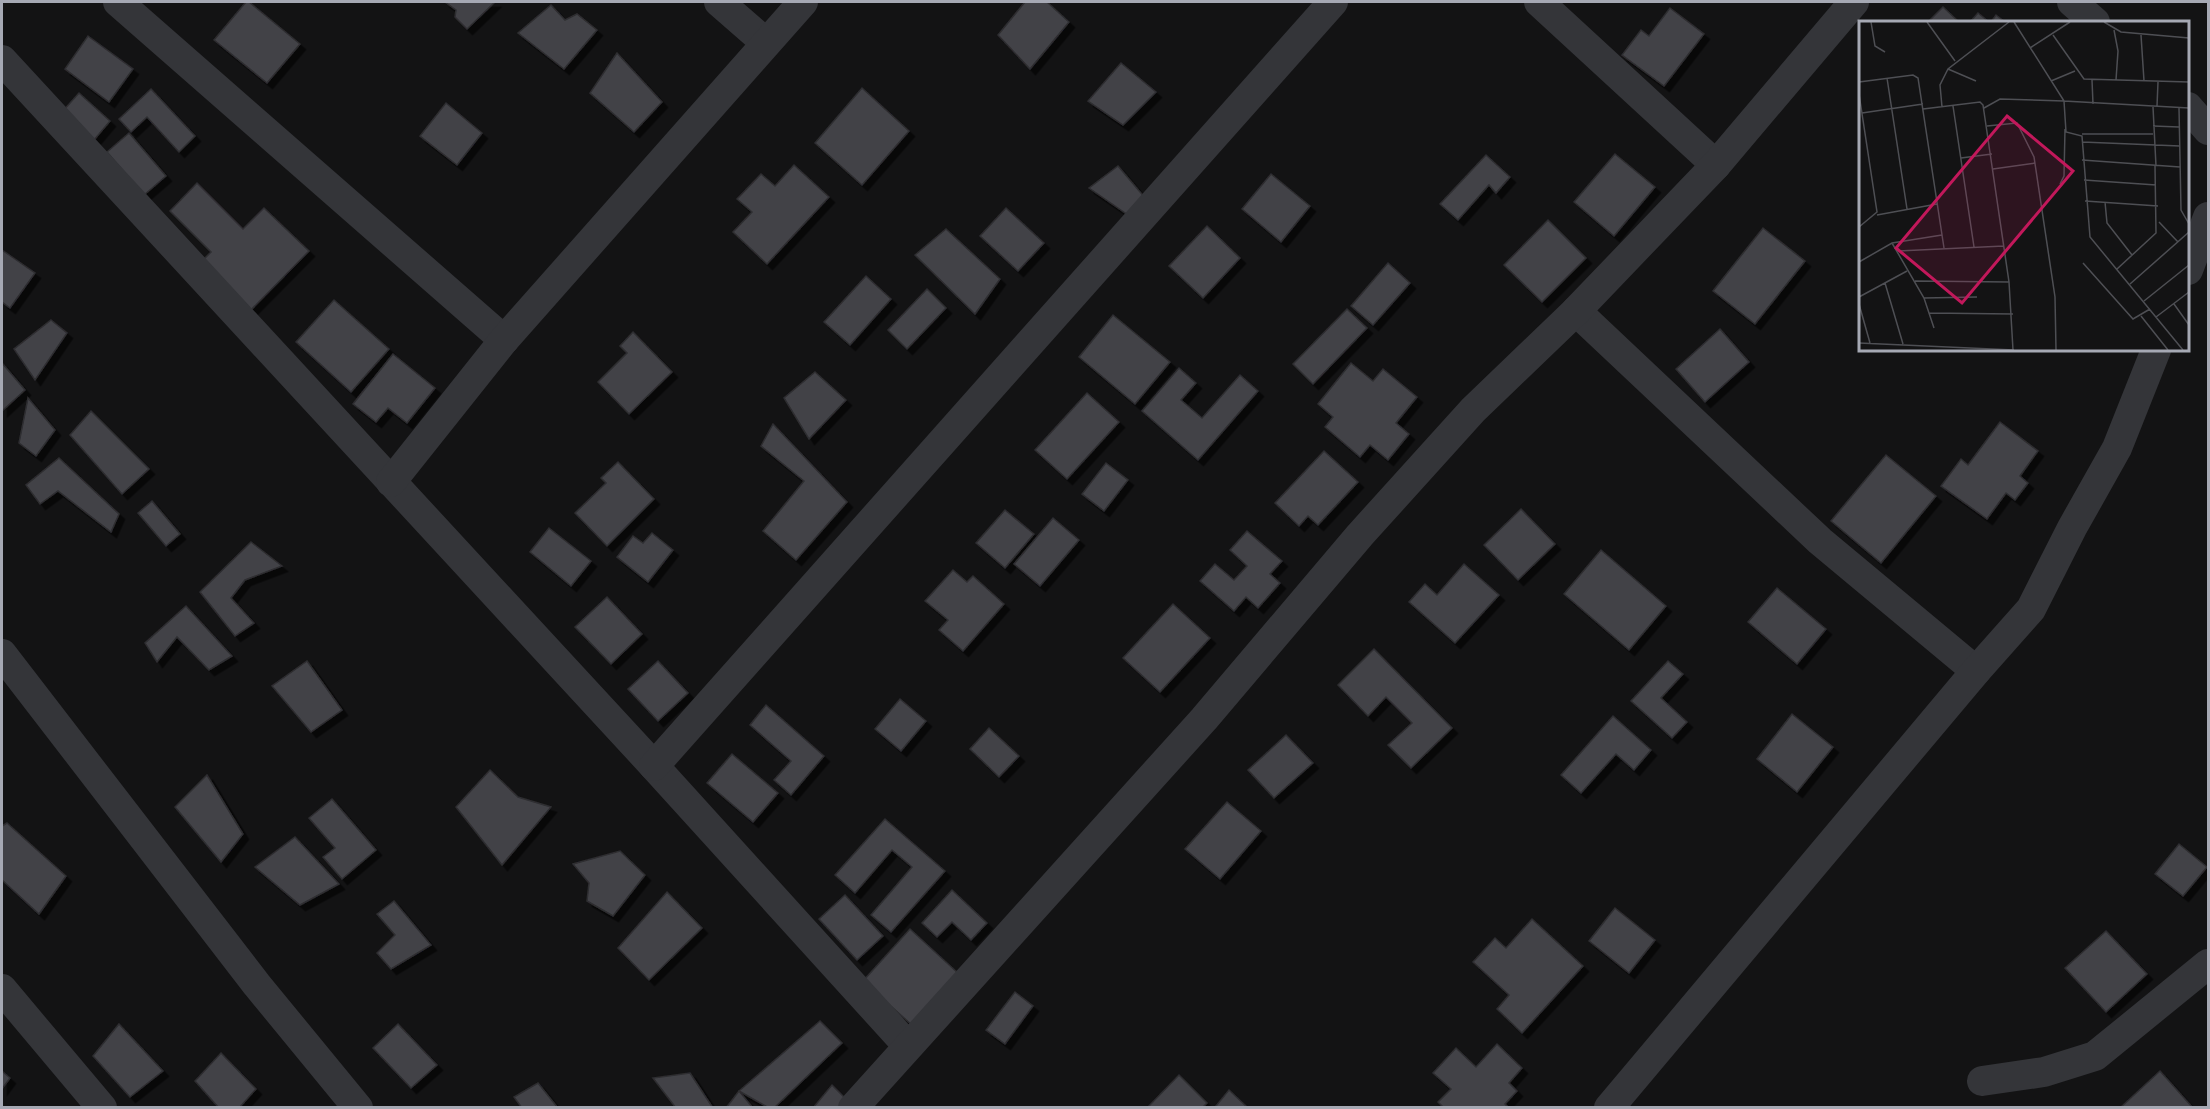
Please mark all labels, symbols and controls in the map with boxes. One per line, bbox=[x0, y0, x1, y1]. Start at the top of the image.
inset map bbox=[1859, 21, 2189, 351]

